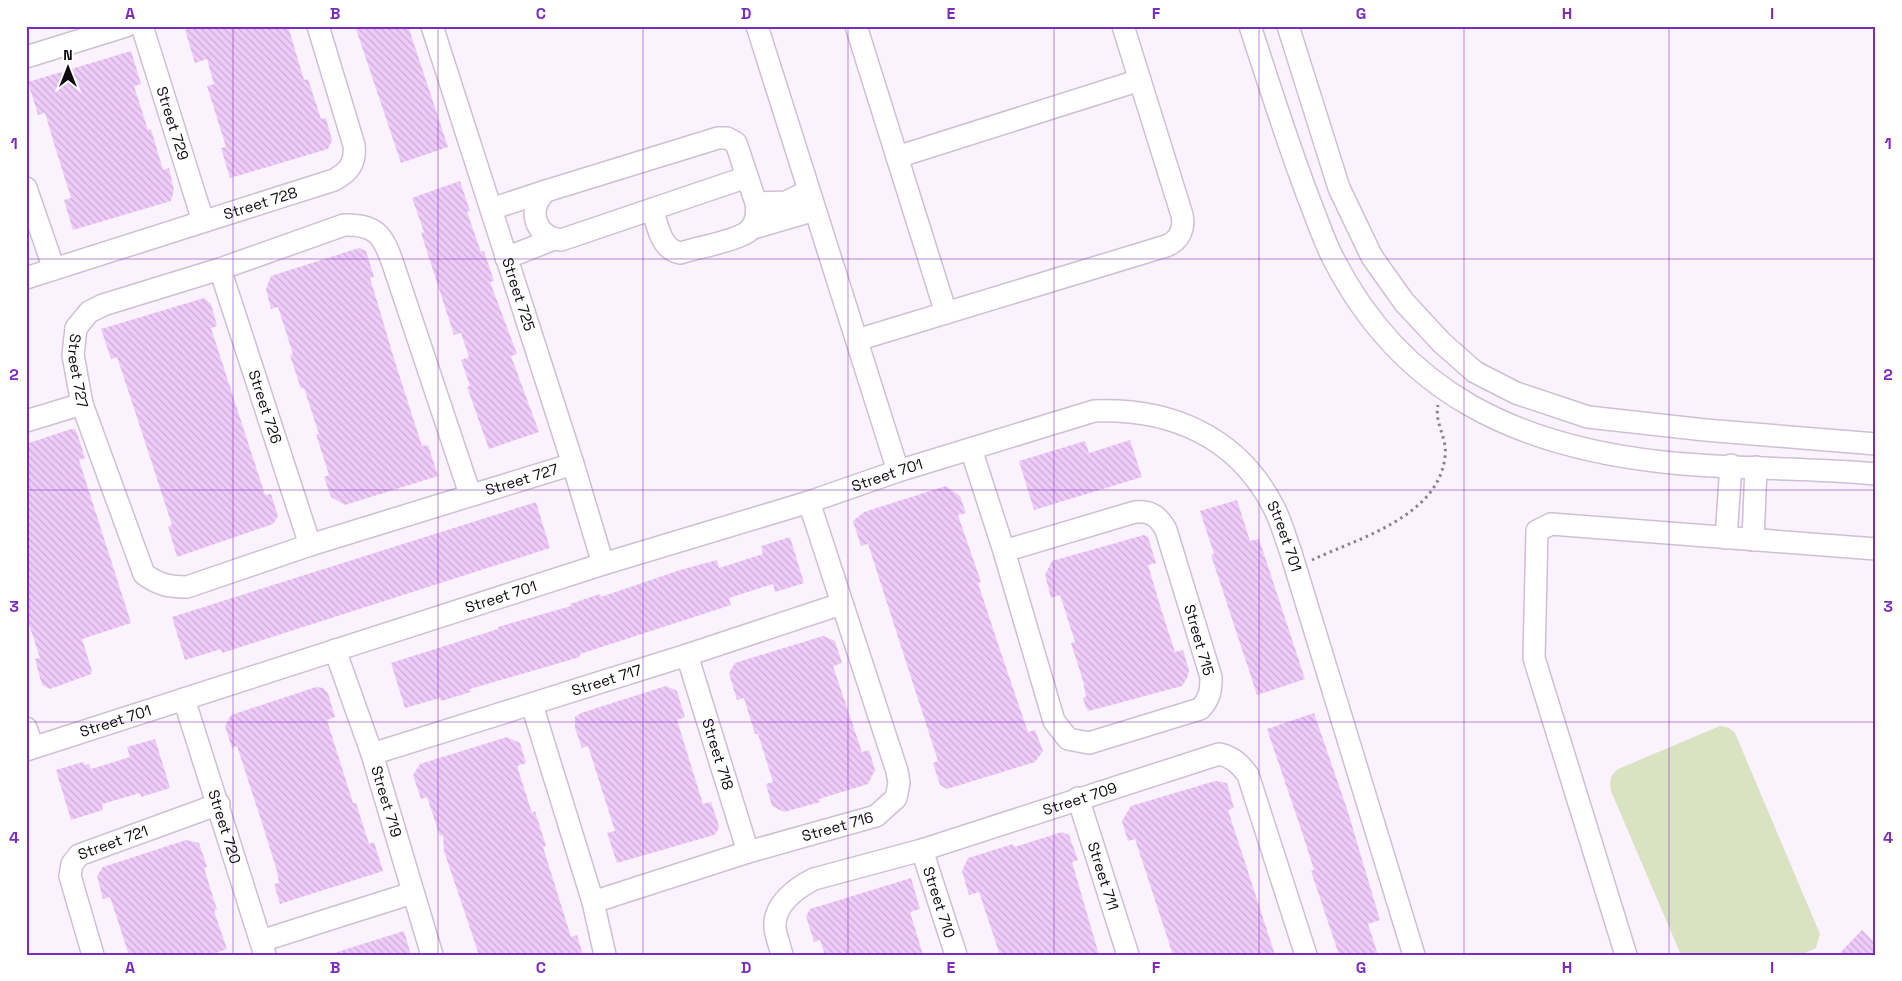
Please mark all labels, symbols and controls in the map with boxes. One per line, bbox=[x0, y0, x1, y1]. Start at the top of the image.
text: A bbox=[125, 3, 135, 24]
text: B bbox=[330, 3, 340, 24]
text: C bbox=[536, 3, 546, 24]
text: D bbox=[741, 3, 751, 24]
text: E bbox=[947, 3, 956, 24]
text: F bbox=[1152, 3, 1161, 24]
text: G bbox=[1356, 3, 1366, 24]
text: H bbox=[1562, 3, 1572, 24]
text: I bbox=[1770, 3, 1774, 24]
north arrow bbox=[42, 42, 92, 92]
text: N bbox=[63, 46, 73, 64]
street label: Street 729 bbox=[152, 84, 193, 162]
text: 1 bbox=[10, 133, 18, 154]
text: 1 bbox=[1884, 133, 1892, 154]
street label: Street 728 bbox=[221, 182, 300, 224]
street label: Street 725 bbox=[498, 255, 540, 333]
street label: Street 727 bbox=[64, 333, 93, 411]
text: 2 bbox=[9, 364, 19, 385]
text: 2 bbox=[1883, 364, 1893, 385]
street label: Street 726 bbox=[245, 367, 286, 446]
street label: Street 701 bbox=[849, 454, 925, 495]
street label: Street 727 bbox=[483, 459, 561, 499]
street label: Street 701 bbox=[1263, 497, 1306, 574]
street label: Street 701 bbox=[463, 576, 539, 617]
text: 3 bbox=[9, 596, 19, 617]
text: 3 bbox=[1883, 596, 1893, 617]
street label: Street 715 bbox=[1180, 602, 1219, 678]
street label: Street 717 bbox=[569, 660, 644, 700]
street label: Street 701 bbox=[77, 700, 153, 741]
street label: Street 718 bbox=[698, 716, 738, 792]
street label: Street 719 bbox=[367, 763, 406, 839]
street label: Street 709 bbox=[1040, 778, 1119, 819]
street label: Street 720 bbox=[204, 787, 246, 866]
street label: Street 716 bbox=[800, 807, 875, 845]
street label: Street 721 bbox=[75, 821, 151, 864]
text: 4 bbox=[9, 827, 19, 848]
text: 4 bbox=[1883, 827, 1893, 848]
street label: Street 711 bbox=[1084, 839, 1123, 913]
street label: Street 710 bbox=[919, 864, 960, 940]
text: A bbox=[125, 957, 135, 978]
text: B bbox=[330, 957, 340, 978]
text: C bbox=[536, 957, 546, 978]
text: D bbox=[741, 957, 751, 978]
text: E bbox=[947, 957, 956, 978]
text: F bbox=[1152, 957, 1161, 978]
text: G bbox=[1356, 957, 1366, 978]
text: H bbox=[1562, 957, 1572, 978]
text: I bbox=[1770, 957, 1774, 978]

